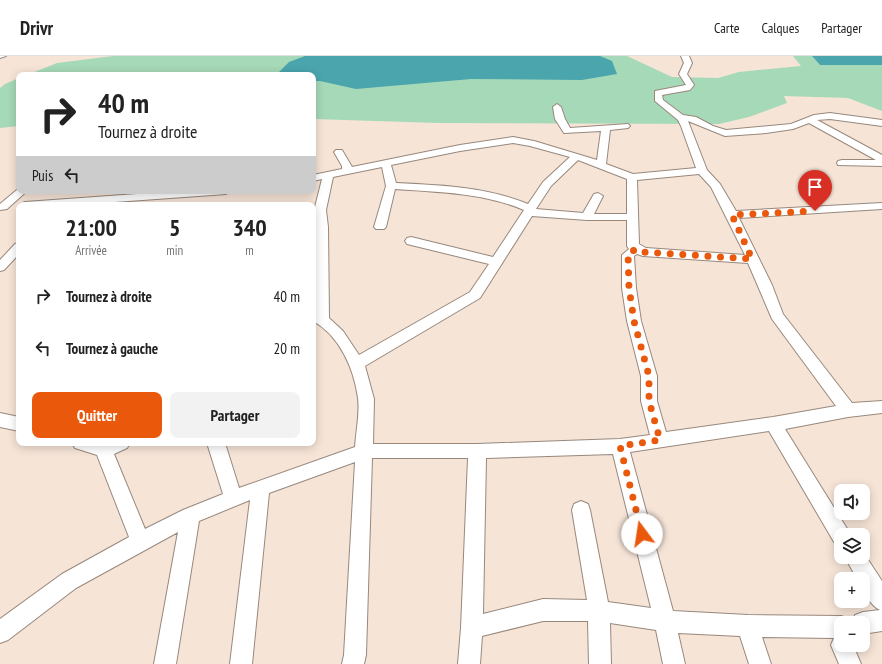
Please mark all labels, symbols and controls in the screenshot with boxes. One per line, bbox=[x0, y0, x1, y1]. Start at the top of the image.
text: Drivr bbox=[20, 16, 53, 40]
text: Carte bbox=[714, 19, 739, 37]
text: Calques bbox=[761, 19, 799, 37]
text: Partager bbox=[821, 19, 862, 37]
text: 40 m bbox=[98, 84, 149, 121]
icon: right bbox=[32, 88, 84, 140]
text: Tournez à droite bbox=[98, 120, 197, 143]
icon: left bbox=[61, 164, 83, 186]
text: Puis bbox=[32, 166, 53, 185]
pin bbox=[798, 170, 832, 211]
icon: arrive bbox=[804, 176, 826, 198]
text: 21:00 bbox=[65, 212, 117, 243]
text: 5 bbox=[169, 212, 180, 243]
text: 340 bbox=[232, 212, 267, 243]
text: Arrivée bbox=[75, 242, 107, 259]
text: min bbox=[166, 242, 183, 259]
text: m bbox=[245, 242, 254, 259]
icon: right bbox=[32, 285, 54, 307]
text: Tournez à droite bbox=[66, 287, 152, 306]
text: 40 m bbox=[274, 287, 300, 306]
icon: left bbox=[32, 337, 54, 359]
text: Tournez à gauche bbox=[66, 339, 158, 358]
text: 20 m bbox=[274, 339, 300, 358]
button: Quitter bbox=[32, 392, 162, 438]
button: Partager bbox=[170, 392, 300, 438]
map controls bbox=[834, 484, 870, 652]
button: sound bbox=[834, 484, 870, 520]
position arrow bbox=[621, 513, 663, 555]
button: layers bbox=[834, 528, 870, 564]
button: + bbox=[834, 572, 870, 608]
button: − bbox=[834, 616, 870, 652]

